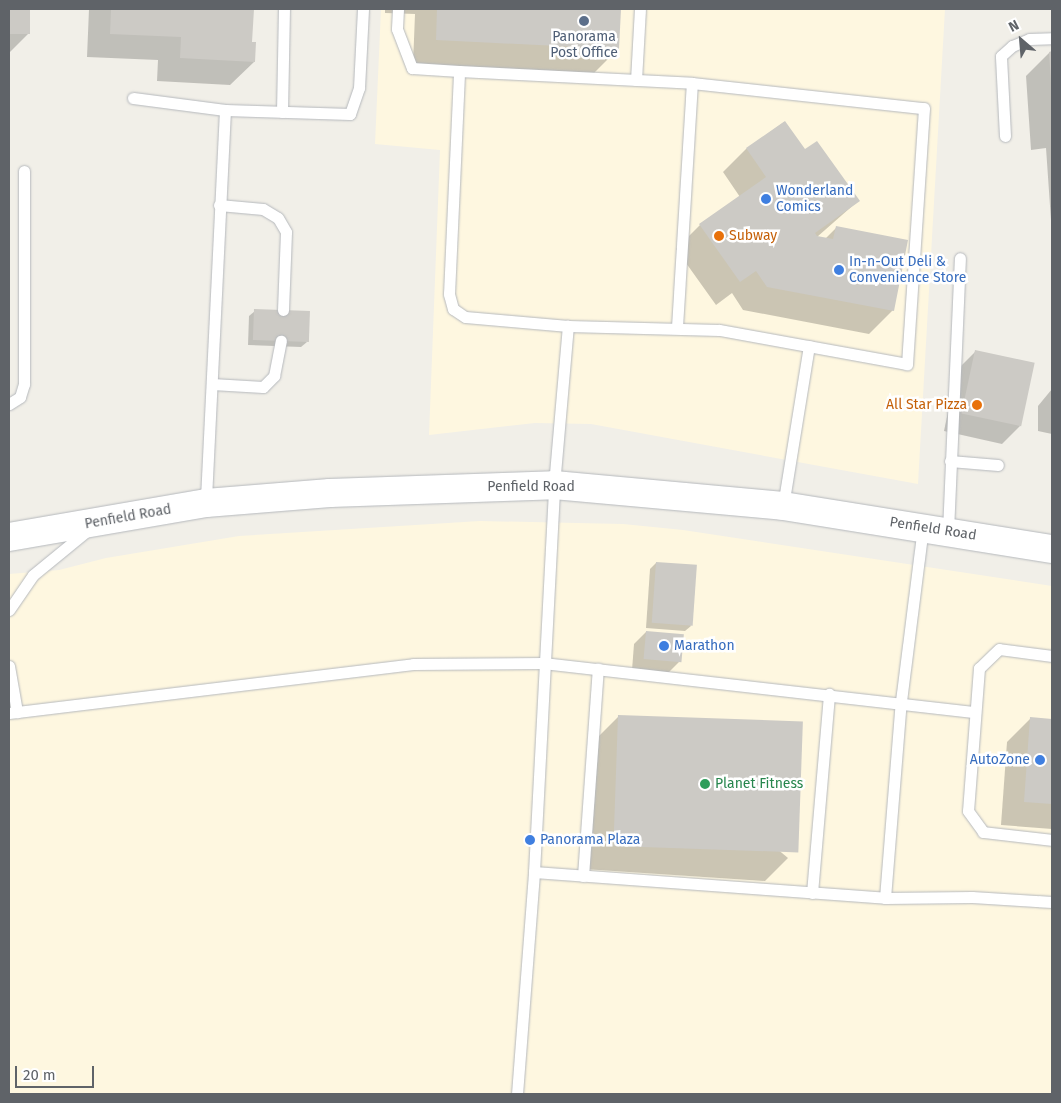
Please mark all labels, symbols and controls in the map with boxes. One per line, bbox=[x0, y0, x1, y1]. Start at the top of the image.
marker: Panorama Post Office bbox=[578, 15, 590, 27]
north arrow bbox=[996, 15, 1046, 65]
text: N bbox=[1006, 17, 1022, 36]
place label: Panorama Post Office bbox=[550, 29, 618, 62]
place label: Wonderland Comics bbox=[776, 183, 853, 216]
marker: Wonderland Comics bbox=[760, 193, 772, 205]
place label: Subway bbox=[729, 228, 777, 244]
marker: Subway bbox=[713, 230, 725, 242]
place label: In-n-Out Deli & Convenience Store bbox=[849, 254, 966, 286]
marker: In-n-Out Deli & Convenience Store bbox=[833, 264, 845, 276]
place label: All Star Pizza bbox=[886, 397, 967, 413]
marker: All Star Pizza bbox=[971, 399, 983, 411]
street label: Penfield Road bbox=[487, 479, 575, 495]
street label: Penfield Road bbox=[83, 501, 173, 533]
street label: Penfield Road bbox=[888, 514, 978, 544]
place label: Marathon bbox=[674, 638, 735, 654]
marker: Marathon bbox=[658, 640, 670, 652]
place label: AutoZone bbox=[970, 752, 1030, 768]
marker: AutoZone bbox=[1034, 754, 1046, 766]
place label: Planet Fitness bbox=[715, 776, 803, 792]
marker: Planet Fitness bbox=[699, 778, 711, 790]
place label: Panorama Plaza bbox=[540, 832, 640, 848]
marker: Panorama Plaza bbox=[524, 834, 536, 846]
scale bar bbox=[18, 1056, 96, 1088]
text: 20 m bbox=[23, 1066, 56, 1084]

